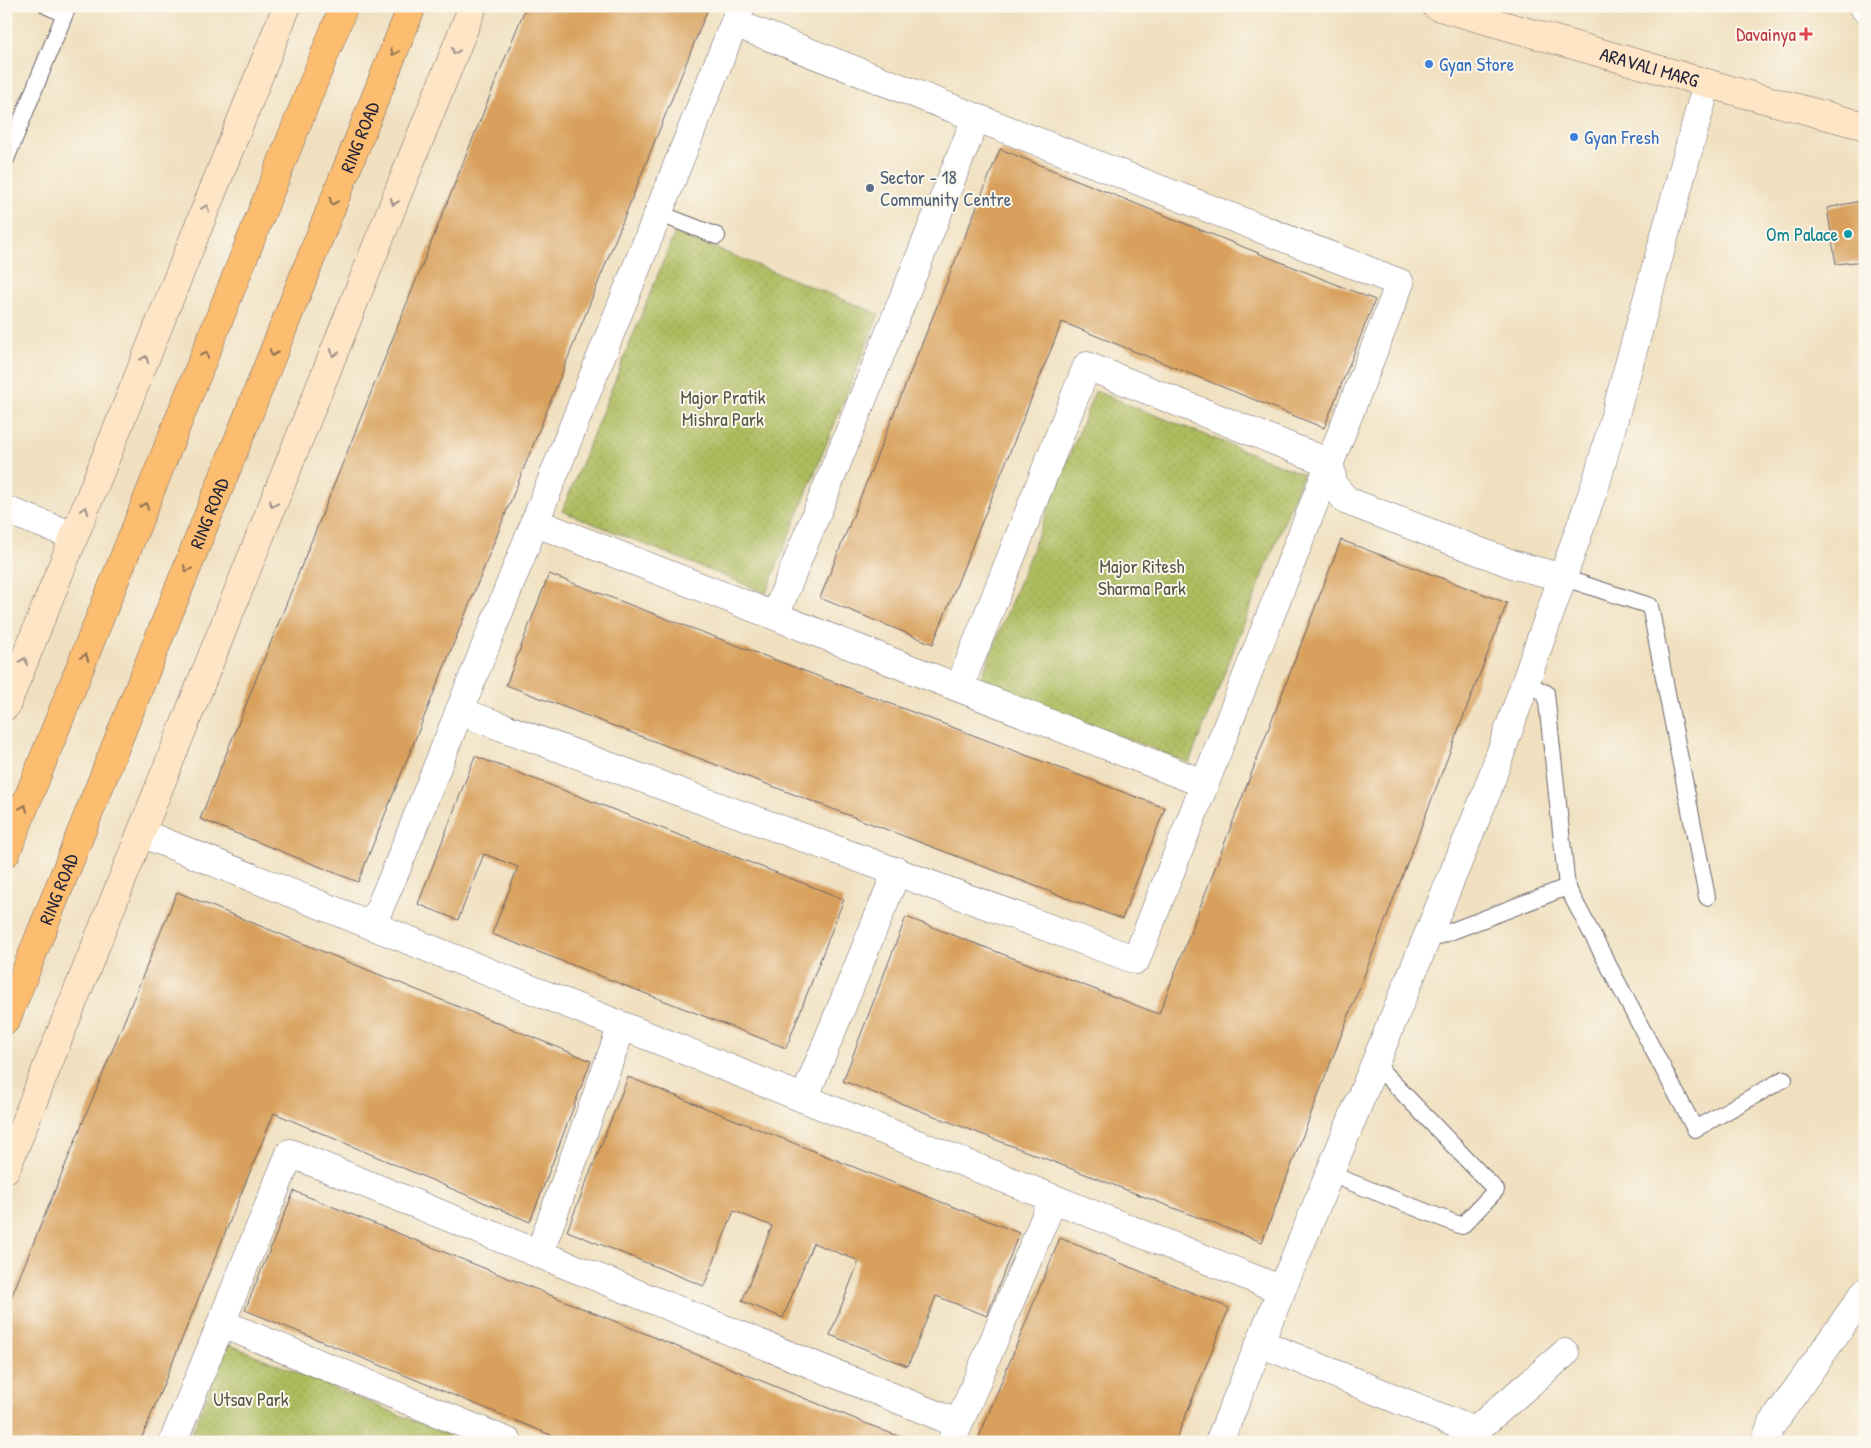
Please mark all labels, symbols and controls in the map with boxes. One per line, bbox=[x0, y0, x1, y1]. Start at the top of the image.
place label: Davainya bbox=[1736, 21, 1797, 47]
marker: Davainya bbox=[1800, 28, 1812, 40]
street label: ARAVALI MARG bbox=[1597, 40, 1702, 93]
one-way arrow bbox=[389, 47, 399, 55]
one-way arrow bbox=[451, 47, 461, 55]
place label: Gyan Store bbox=[1439, 51, 1515, 77]
marker: Gyan Store bbox=[1423, 58, 1435, 70]
street label: RING ROAD bbox=[334, 98, 385, 176]
place label: Gyan Fresh bbox=[1584, 124, 1659, 150]
marker: Gyan Fresh bbox=[1568, 131, 1580, 143]
place label: Sector - 18 Community Centre bbox=[880, 164, 1012, 212]
marker: Sector - 18 Community Centre bbox=[864, 182, 876, 194]
one-way arrow bbox=[390, 197, 401, 206]
one-way arrow bbox=[329, 198, 339, 206]
one-way arrow bbox=[200, 204, 210, 213]
place label: Om Palace bbox=[1766, 221, 1838, 247]
marker: Om Palace bbox=[1842, 228, 1854, 240]
one-way arrow bbox=[269, 348, 279, 357]
one-way arrow bbox=[330, 348, 340, 357]
one-way arrow bbox=[199, 351, 209, 360]
one-way arrow bbox=[139, 355, 150, 364]
park label: Major Pratik Mishra Park bbox=[680, 384, 766, 432]
street label: RING ROAD bbox=[183, 474, 235, 552]
one-way arrow bbox=[269, 499, 280, 508]
one-way arrow bbox=[139, 502, 149, 511]
one-way arrow bbox=[79, 506, 89, 515]
park label: Major Ritesh Sharma Park bbox=[1098, 553, 1186, 601]
one-way arrow bbox=[182, 564, 193, 573]
one-way arrow bbox=[78, 653, 89, 662]
one-way arrow bbox=[18, 657, 29, 666]
one-way arrow bbox=[18, 804, 29, 813]
street label: RING ROAD bbox=[33, 850, 84, 928]
park label: Utsav Park bbox=[213, 1386, 289, 1412]

